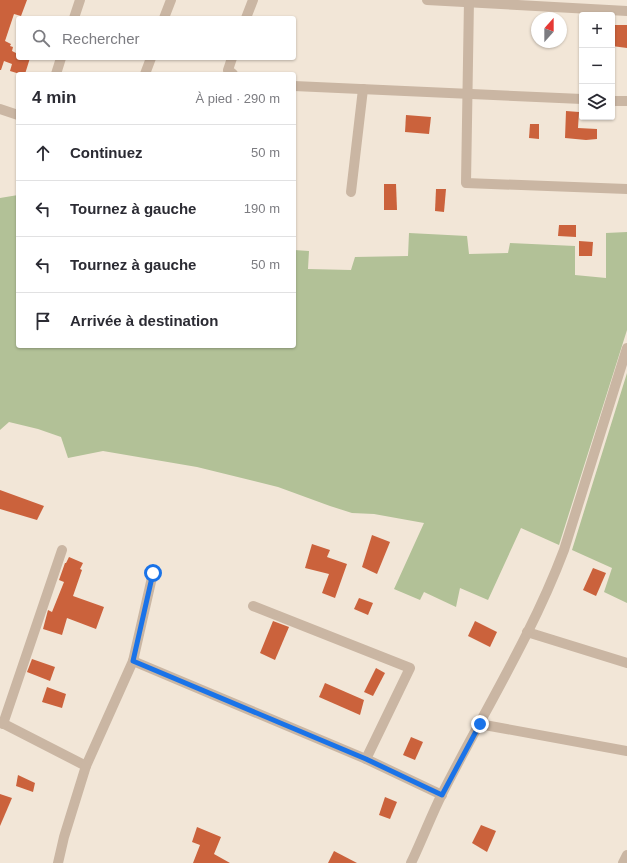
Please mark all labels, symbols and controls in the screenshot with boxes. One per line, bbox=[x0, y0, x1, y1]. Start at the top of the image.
north arrow bbox=[531, 12, 567, 48]
map controls bbox=[579, 12, 615, 120]
button: + bbox=[579, 12, 615, 48]
search box bbox=[16, 16, 296, 60]
icon: search bbox=[30, 27, 52, 49]
text: Rechercher bbox=[62, 30, 140, 47]
button: − bbox=[579, 48, 615, 84]
button: layers bbox=[579, 84, 615, 120]
text: 4 min bbox=[32, 88, 76, 107]
text: À pied · 290 m bbox=[195, 91, 280, 106]
icon: ahead bbox=[32, 142, 54, 164]
text: Continuez bbox=[70, 144, 143, 161]
text: 50 m bbox=[251, 145, 280, 160]
icon: left bbox=[32, 198, 54, 220]
text: Tournez à gauche bbox=[70, 200, 196, 217]
text: 190 m bbox=[244, 201, 280, 216]
icon: left bbox=[32, 254, 54, 276]
text: Tournez à gauche bbox=[70, 256, 196, 273]
text: 50 m bbox=[251, 257, 280, 272]
icon: arrive bbox=[32, 310, 54, 332]
text: Arrivée à destination bbox=[70, 312, 218, 329]
route start bbox=[144, 564, 162, 582]
route end bbox=[471, 715, 489, 733]

